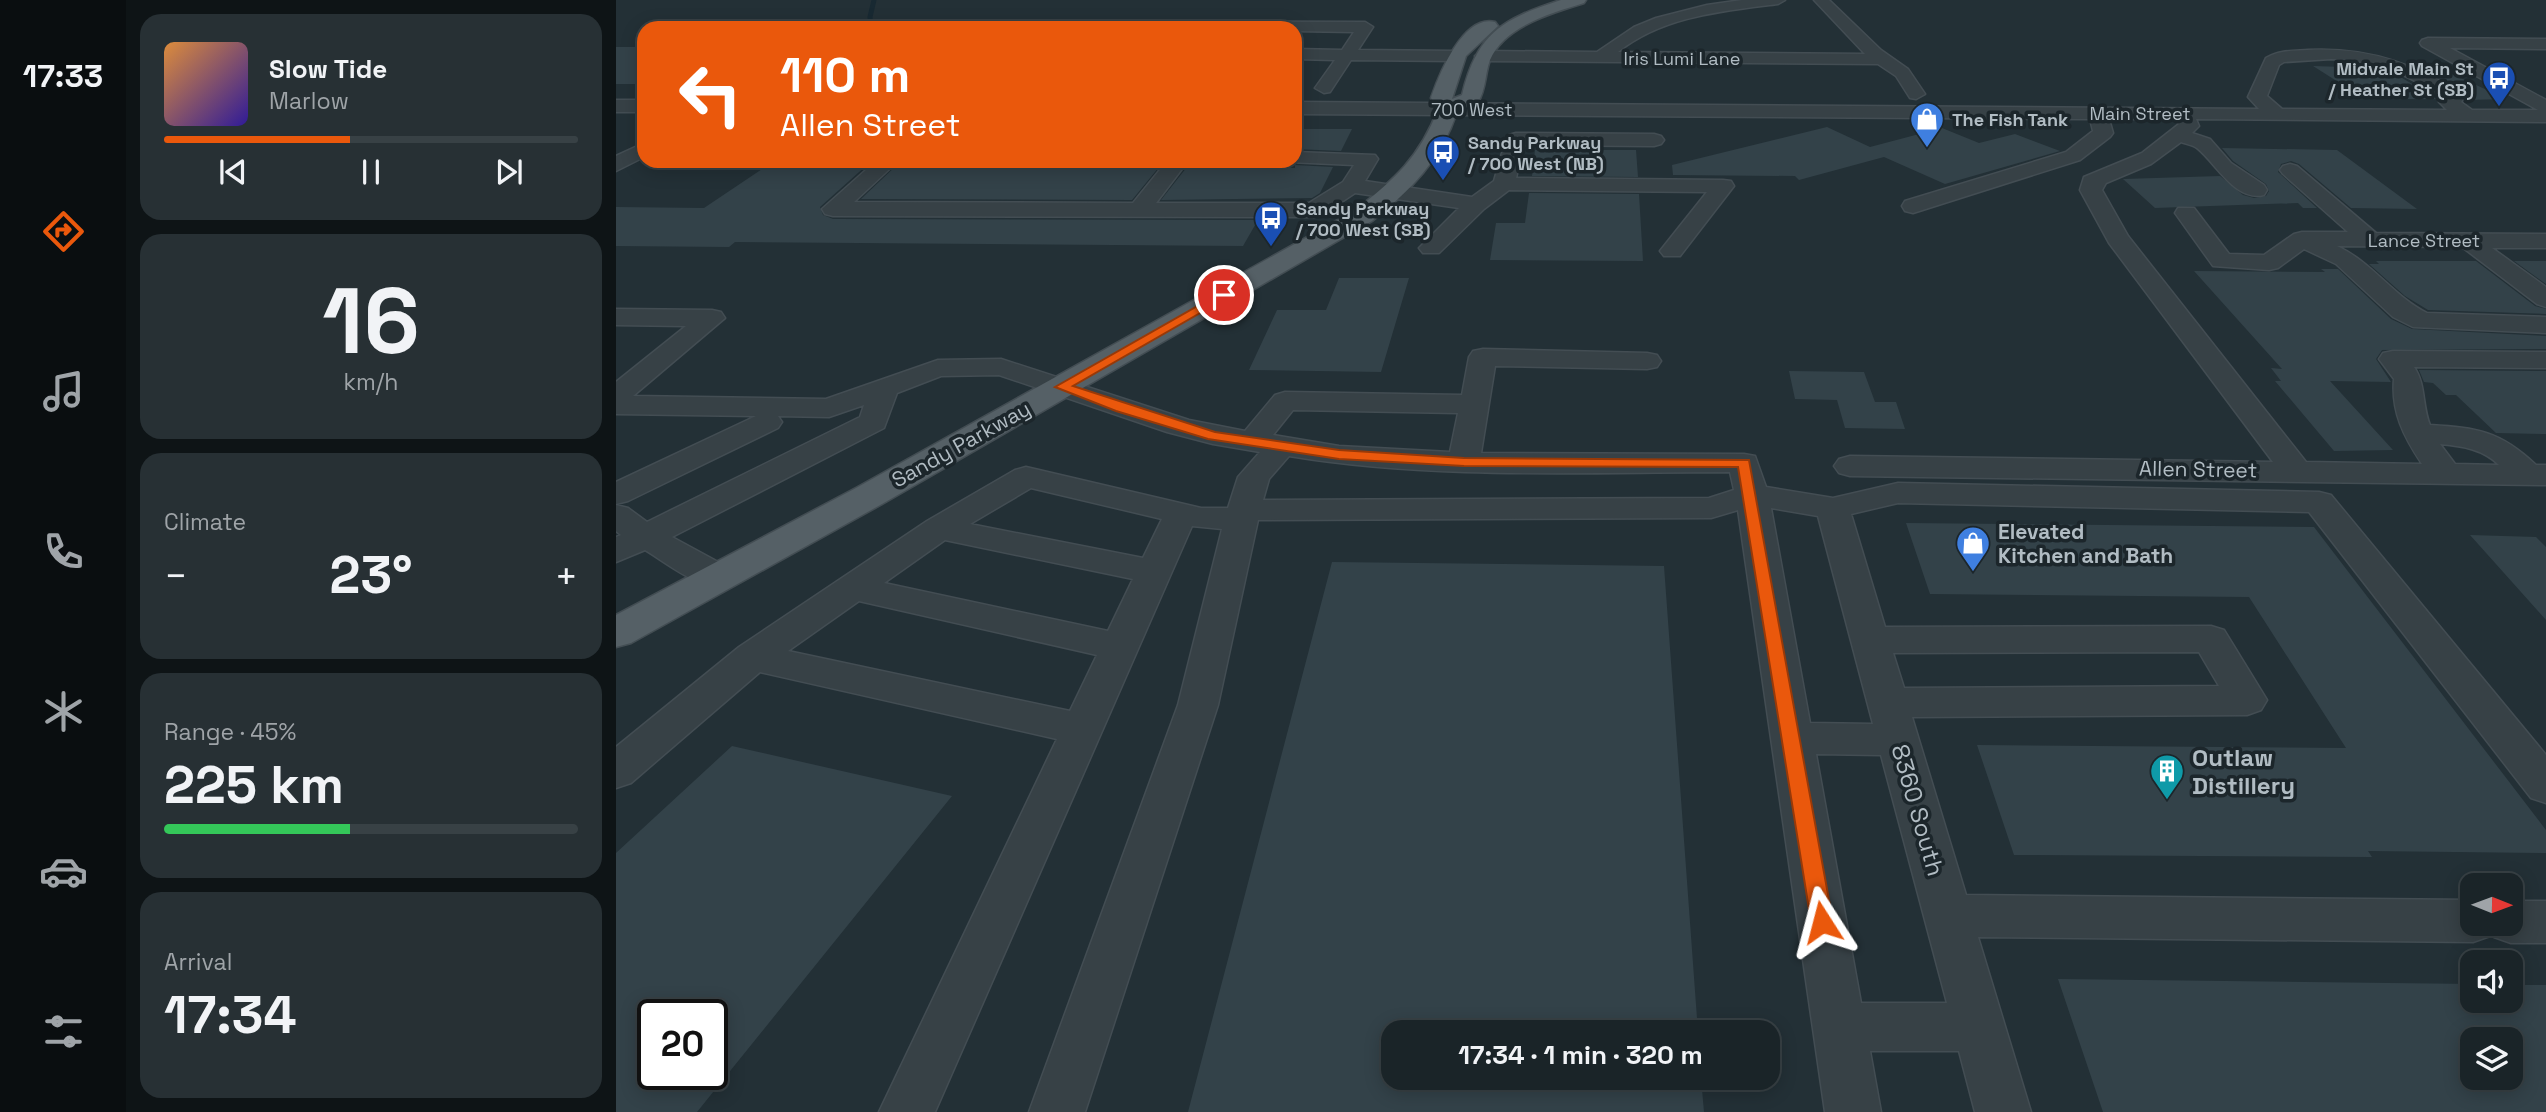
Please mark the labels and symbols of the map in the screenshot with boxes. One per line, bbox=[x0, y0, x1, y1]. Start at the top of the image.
street label: Iris Lumi Lane bbox=[1624, 47, 1740, 70]
place label: Midvale Main St / Heather St (SB) bbox=[2328, 57, 2474, 101]
bus stop icon: Midvale Main St / Heather St (SB) bbox=[2480, 59, 2518, 108]
street label: 700 West bbox=[1431, 98, 1513, 121]
shop icon: The Fish Tank bbox=[1908, 100, 1946, 149]
street label: Main Street bbox=[2090, 102, 2191, 125]
place label: The Fish Tank bbox=[1952, 108, 2068, 131]
place label: Sandy Parkway / 700 West (NB) bbox=[1467, 131, 1604, 175]
bus stop icon: Sandy Parkway / 700 West (NB) bbox=[1424, 133, 1462, 182]
place label: Sandy Parkway / 700 West (SB) bbox=[1295, 197, 1431, 241]
bus stop icon: Sandy Parkway / 700 West (SB) bbox=[1252, 199, 1290, 248]
street label: Lance Street bbox=[2368, 229, 2480, 252]
pin bbox=[1194, 265, 1254, 325]
street label: Sandy Parkway bbox=[887, 395, 1035, 493]
street label: Allen Street bbox=[2139, 454, 2257, 484]
place label: Elevated Kitchen and Bath bbox=[1998, 518, 2173, 569]
shop icon: Elevated Kitchen and Bath bbox=[1954, 524, 1992, 573]
street label: 8360 South bbox=[1884, 741, 1952, 879]
place label: Outlaw Distillery bbox=[2192, 742, 2295, 801]
building icon: Outlaw Distillery bbox=[2148, 752, 2186, 801]
north arrow bbox=[2460, 873, 2524, 936]
position arrow bbox=[1785, 885, 1859, 959]
speed limit sign: 20 bbox=[637, 999, 728, 1090]

